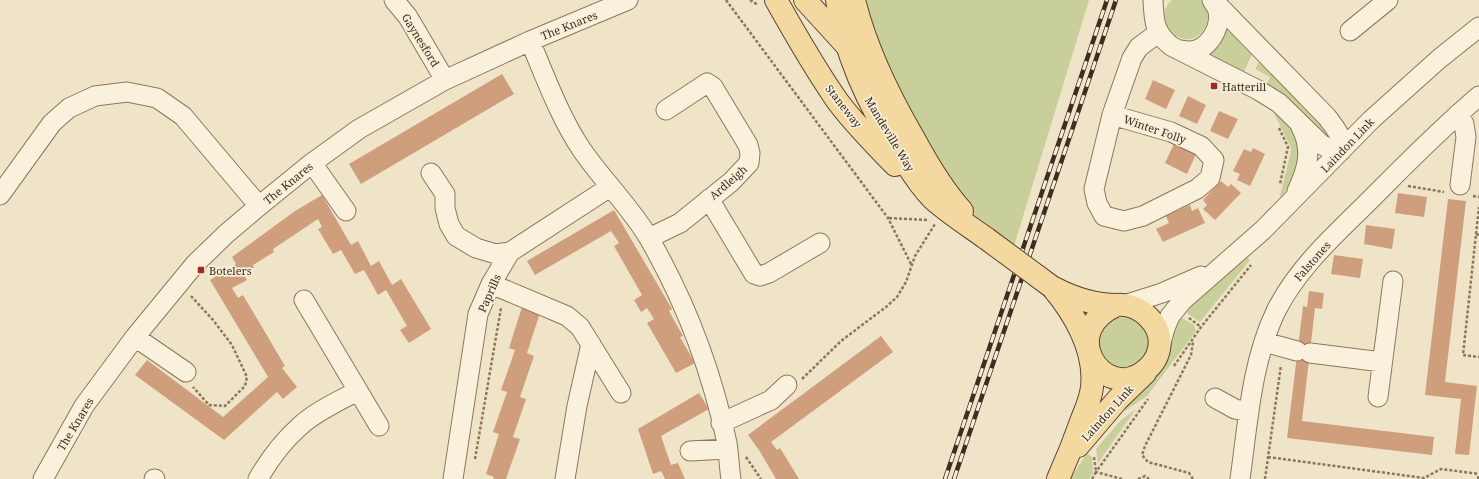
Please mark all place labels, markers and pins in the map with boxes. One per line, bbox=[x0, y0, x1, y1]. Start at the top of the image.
place label: Hatterill bbox=[1222, 79, 1267, 94]
marker: Hatterill bbox=[1209, 81, 1219, 91]
place label: Botelers bbox=[209, 263, 252, 278]
marker: Botelers bbox=[196, 265, 206, 275]

